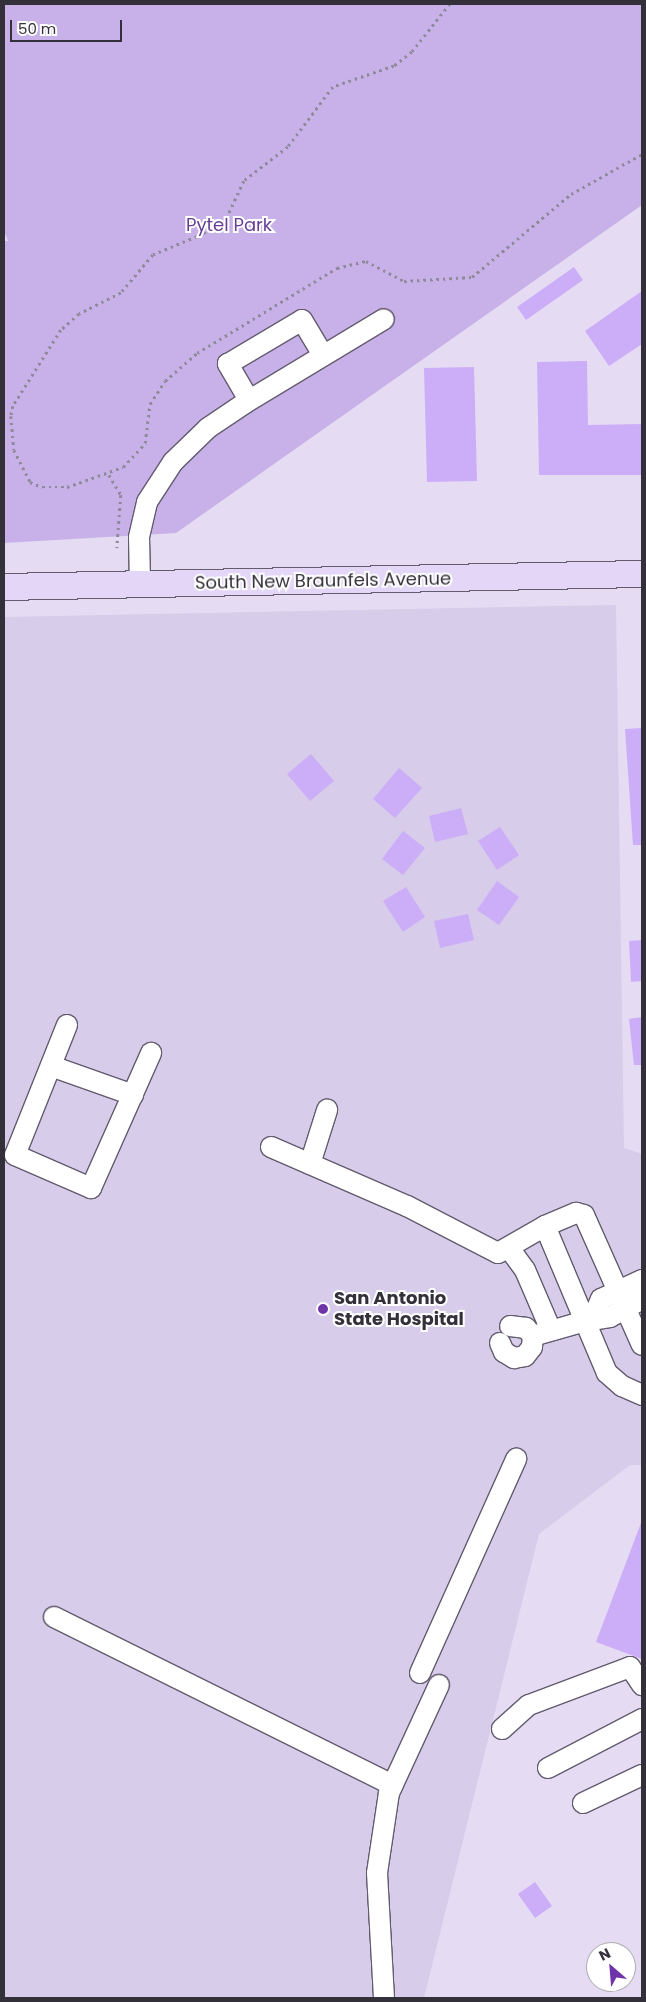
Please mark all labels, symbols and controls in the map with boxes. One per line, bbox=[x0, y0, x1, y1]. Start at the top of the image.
scale bar bbox=[12, 10, 125, 42]
text: 50 m bbox=[18, 18, 56, 39]
park label: Pytel Park bbox=[186, 214, 272, 236]
street label: South New Braunfels Avenue bbox=[195, 568, 451, 594]
place label: San Antonio State Hospital bbox=[334, 1288, 464, 1330]
marker: San Antonio State Hospital bbox=[316, 1302, 330, 1316]
north arrow bbox=[586, 1942, 636, 1992]
text: N bbox=[595, 1943, 614, 1966]

